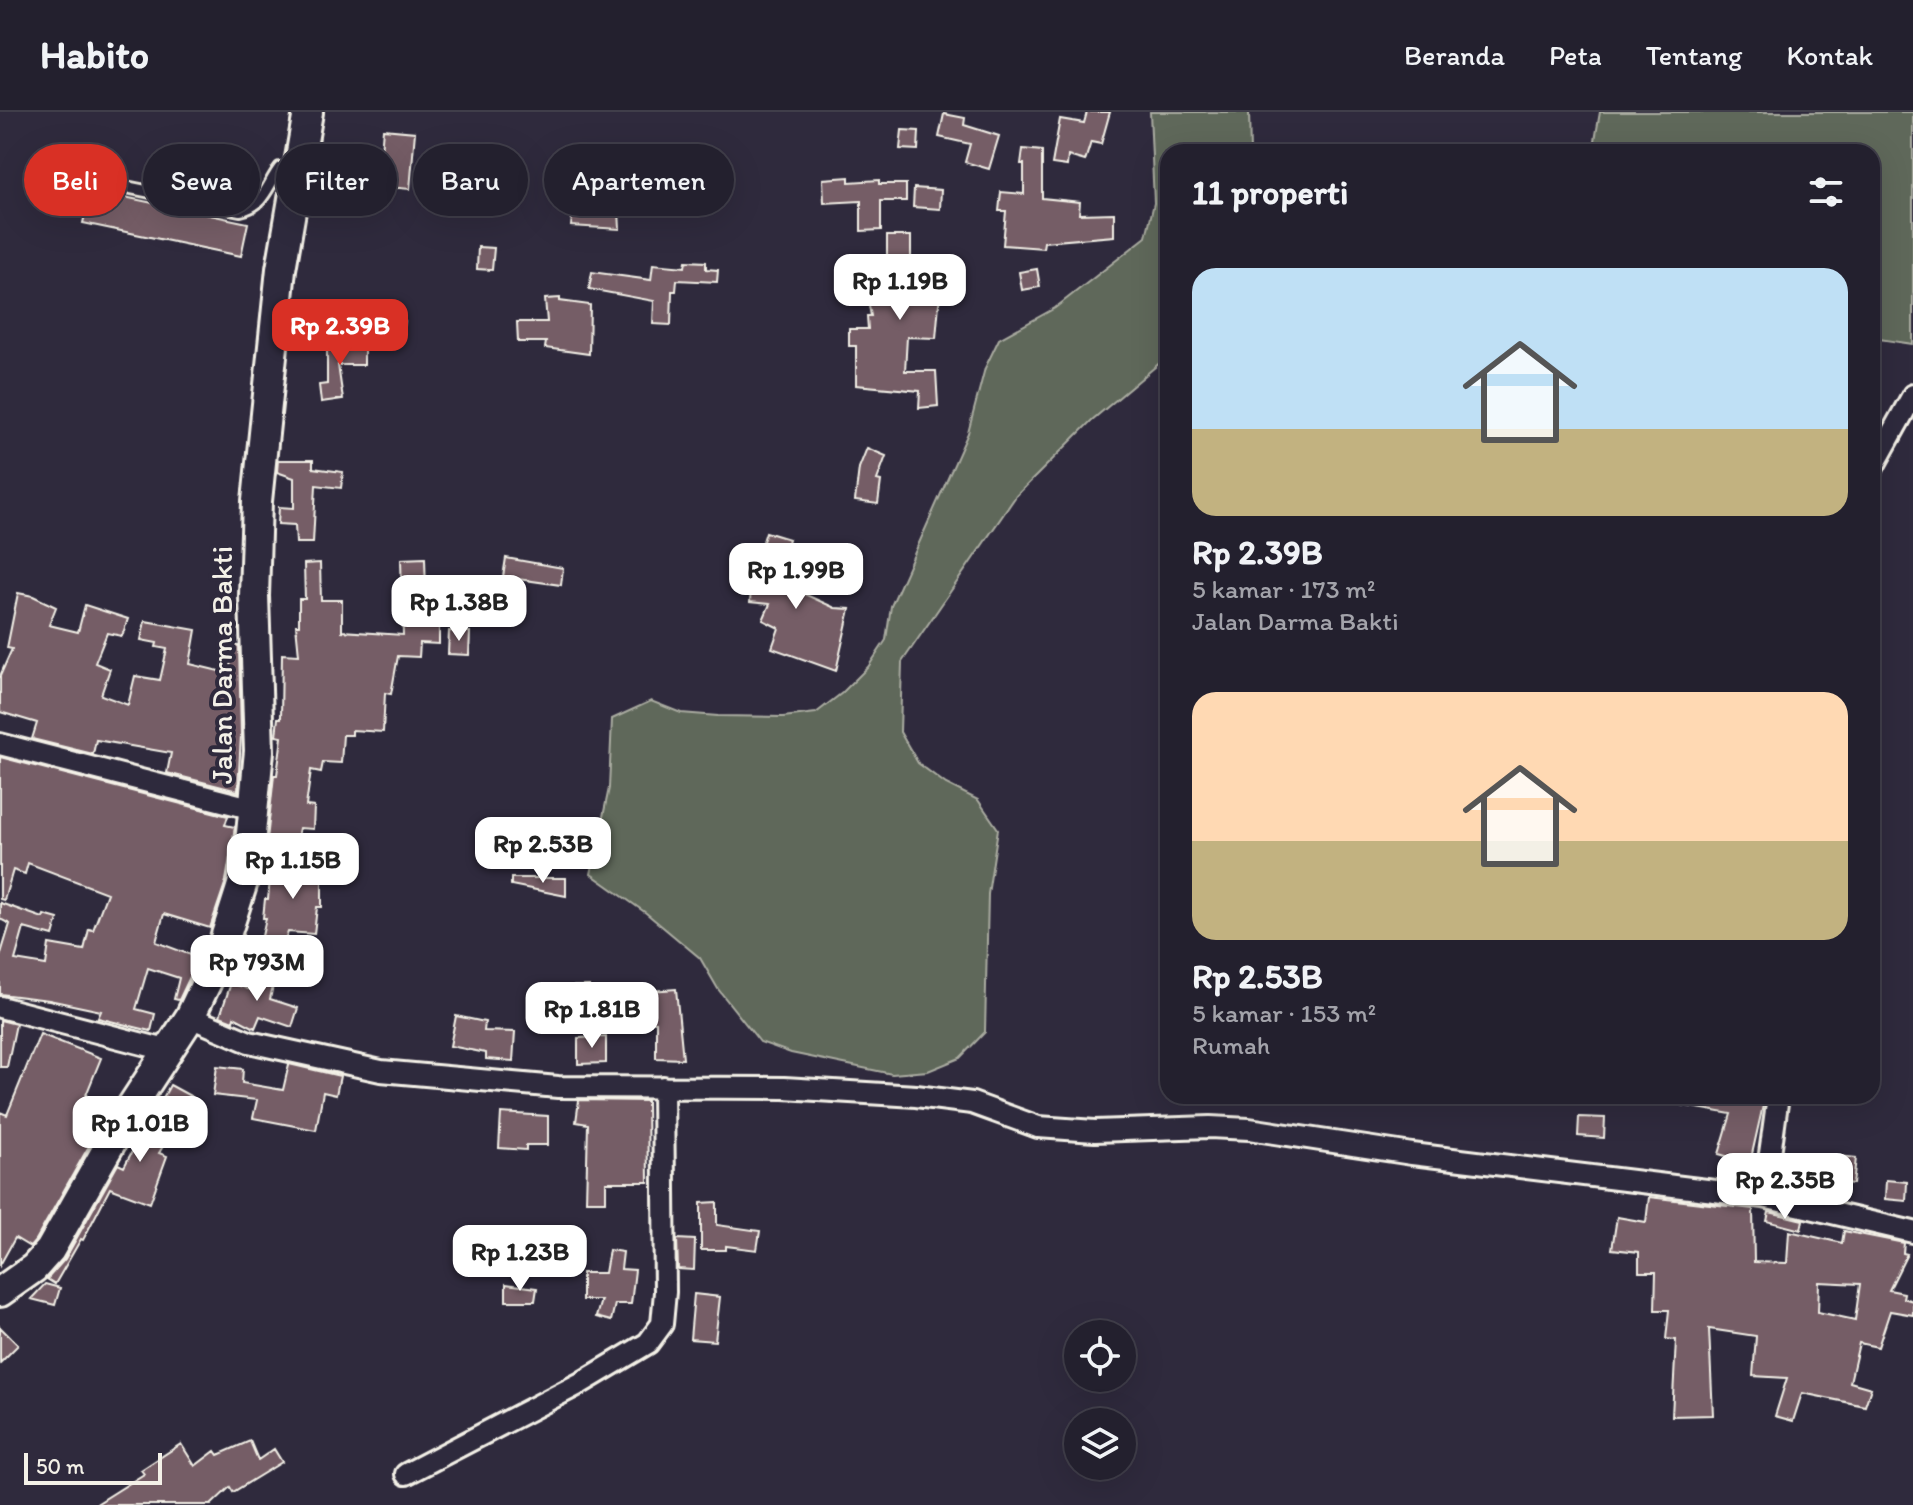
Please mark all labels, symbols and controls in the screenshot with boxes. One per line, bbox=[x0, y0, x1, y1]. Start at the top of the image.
text: Habito bbox=[40, 32, 149, 78]
text: Beranda bbox=[1404, 38, 1505, 72]
text: Peta bbox=[1549, 38, 1602, 72]
text: Tentang bbox=[1646, 38, 1742, 72]
text: Kontak bbox=[1786, 38, 1873, 72]
chip: Beli bbox=[24, 144, 127, 216]
chip: Sewa bbox=[143, 144, 260, 216]
chip: Filter bbox=[276, 144, 397, 216]
chip: Baru bbox=[413, 144, 528, 216]
chip: Apartemen bbox=[544, 144, 734, 216]
icon: filters bbox=[1804, 170, 1848, 214]
text: 11 properti bbox=[1192, 172, 1348, 213]
pin: Rp 1.19B bbox=[817, 254, 983, 322]
text: Rp 1.19B bbox=[852, 264, 948, 296]
pin: Rp 2.39B bbox=[257, 299, 423, 367]
text: Rp 2.39B bbox=[290, 309, 390, 341]
icon: home bbox=[1448, 320, 1592, 464]
text: Rp 2.39B bbox=[1192, 532, 1323, 573]
pin: Rp 1.99B bbox=[713, 543, 879, 611]
street label: Jalan Darma Bakti bbox=[203, 546, 240, 784]
text: Rp 1.99B bbox=[747, 553, 845, 585]
text: 5 kamar · 173 m² bbox=[1192, 573, 1375, 605]
pin: Rp 1.38B bbox=[376, 575, 542, 643]
text: Rp 1.38B bbox=[410, 585, 508, 617]
text: Jalan Darma Bakti bbox=[1192, 605, 1399, 637]
icon: home bbox=[1448, 744, 1592, 888]
pin: Rp 2.53B bbox=[460, 817, 626, 885]
text: Rp 2.53B bbox=[493, 827, 593, 859]
pin: Rp 1.15B bbox=[210, 833, 376, 901]
text: Rp 1.15B bbox=[245, 843, 341, 875]
pin: Rp 793M bbox=[183, 935, 331, 1003]
text: Rp 793M bbox=[209, 945, 305, 977]
text: Rp 2.53B bbox=[1192, 956, 1323, 997]
pin: Rp 1.81B bbox=[509, 982, 675, 1050]
text: Rp 1.81B bbox=[544, 992, 640, 1024]
text: 5 kamar · 153 m² bbox=[1192, 997, 1376, 1029]
text: Rumah bbox=[1192, 1029, 1270, 1061]
pin: Rp 1.01B bbox=[57, 1096, 223, 1164]
text: Rp 1.01B bbox=[91, 1106, 189, 1138]
pin: Rp 2.35B bbox=[1702, 1153, 1868, 1221]
text: Rp 2.35B bbox=[1735, 1163, 1835, 1195]
pin: Rp 1.23B bbox=[437, 1225, 603, 1293]
text: Rp 1.23B bbox=[471, 1235, 569, 1267]
map controls bbox=[1064, 1320, 1136, 1480]
button: locate bbox=[1064, 1320, 1136, 1392]
button: layers bbox=[1064, 1408, 1136, 1480]
scale bar bbox=[24, 1449, 162, 1485]
text: 50 m bbox=[36, 1453, 85, 1480]

